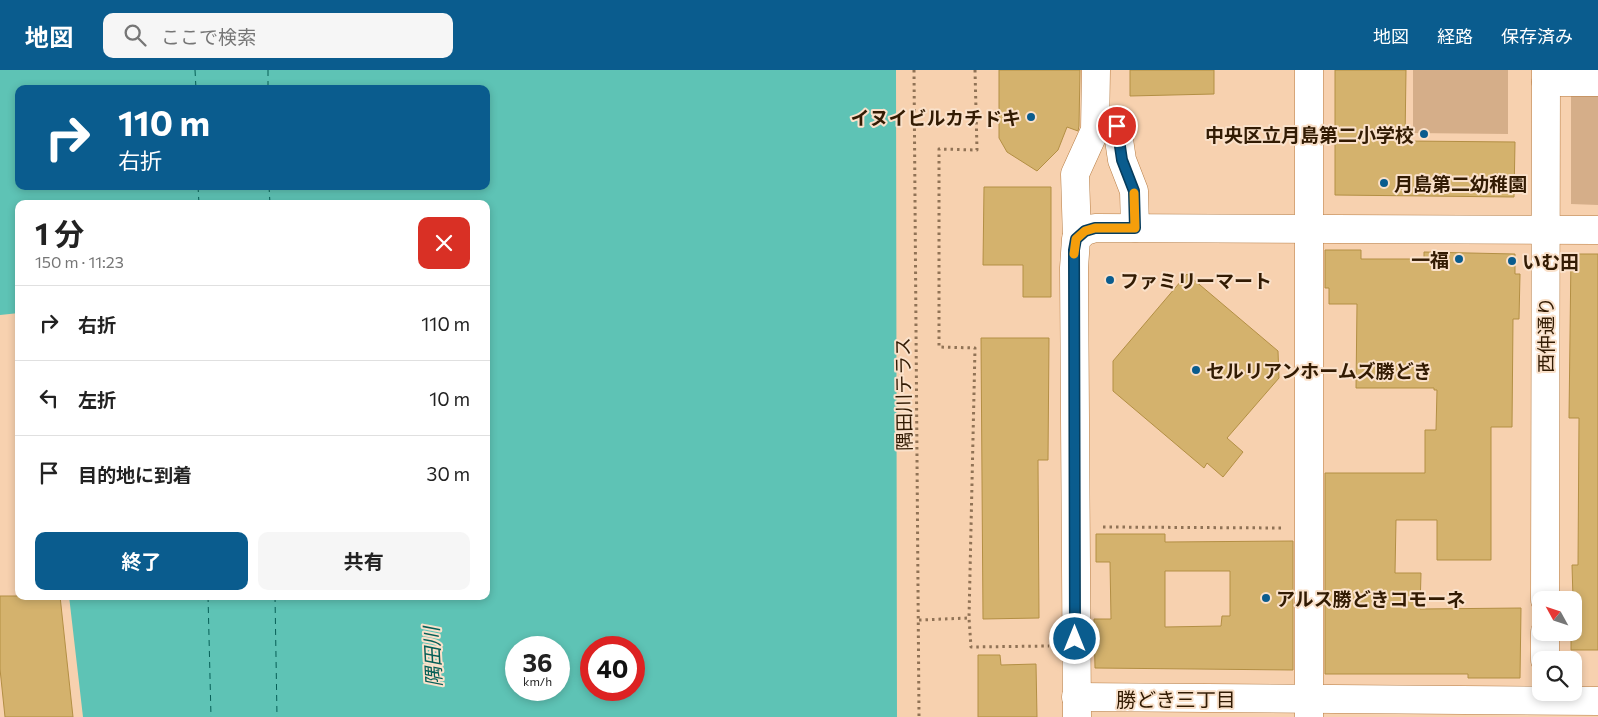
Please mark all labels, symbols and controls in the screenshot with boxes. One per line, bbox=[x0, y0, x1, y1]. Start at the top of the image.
search box bbox=[103, 13, 453, 58]
icon: search bbox=[121, 21, 149, 49]
text: 地図 bbox=[25, 22, 73, 51]
text: ここで検索 bbox=[161, 25, 256, 48]
text: 地図 bbox=[1373, 25, 1409, 47]
text: 経路 bbox=[1437, 25, 1473, 47]
text: 保存済み bbox=[1501, 25, 1573, 47]
text: 110 m bbox=[118, 100, 210, 143]
icon: right bbox=[35, 105, 100, 170]
pin bbox=[1096, 105, 1138, 147]
place label: イヌイビルカチドキ bbox=[851, 106, 1021, 129]
marker: イヌイビルカチドキ bbox=[1025, 111, 1037, 123]
icon: arrive bbox=[1103, 112, 1131, 140]
place label: 中央区立月島第二小学校 bbox=[1205, 123, 1414, 146]
marker: 中央区立月島第二小学校 bbox=[1418, 128, 1430, 140]
text: 右折 bbox=[118, 147, 162, 174]
place label: 月島第二幼稚園 bbox=[1394, 172, 1527, 195]
marker: 月島第二幼稚園 bbox=[1378, 177, 1390, 189]
text: 1 分 bbox=[35, 214, 84, 251]
button: close bbox=[418, 217, 470, 269]
place label: 一福 bbox=[1411, 248, 1449, 271]
place label: いむ田 bbox=[1522, 250, 1579, 273]
text: 150 m · 11:23 bbox=[35, 252, 124, 271]
marker: 一福 bbox=[1453, 253, 1465, 265]
marker: いむ田 bbox=[1506, 255, 1518, 267]
place label: ファミリーマート bbox=[1120, 269, 1272, 292]
marker: ファミリーマート bbox=[1104, 274, 1116, 286]
street label: 西仲通り bbox=[1534, 297, 1557, 373]
icon: right bbox=[35, 309, 63, 337]
text: 110 m bbox=[421, 312, 470, 335]
text: 右折 bbox=[78, 313, 116, 336]
street label: 隅田川テラス bbox=[891, 337, 915, 451]
place label: セルリアンホームズ勝どき bbox=[1206, 359, 1432, 382]
marker: セルリアンホームズ勝どき bbox=[1190, 364, 1202, 376]
icon: left bbox=[35, 384, 63, 412]
text: 10 m bbox=[429, 387, 470, 410]
text: 左折 bbox=[78, 388, 116, 411]
icon: arrive bbox=[35, 459, 63, 487]
text: 30 m bbox=[427, 462, 470, 485]
text: 目的地に到着 bbox=[78, 463, 192, 486]
button: 終了 bbox=[35, 532, 248, 590]
button: 共有 bbox=[258, 532, 470, 590]
place label: アルス勝どきコモーネ bbox=[1276, 587, 1465, 610]
north arrow bbox=[1532, 591, 1582, 641]
map controls bbox=[1532, 591, 1582, 701]
marker: アルス勝どきコモーネ bbox=[1260, 592, 1272, 604]
position arrow bbox=[1048, 612, 1100, 664]
water label: 隅田川 bbox=[418, 624, 446, 688]
speed limit sign: 40 bbox=[580, 636, 645, 701]
text: 36 bbox=[523, 647, 553, 677]
button: search bbox=[1532, 651, 1582, 701]
text: km/h bbox=[523, 674, 552, 688]
district label: 勝どき三丁目 bbox=[1116, 687, 1236, 711]

